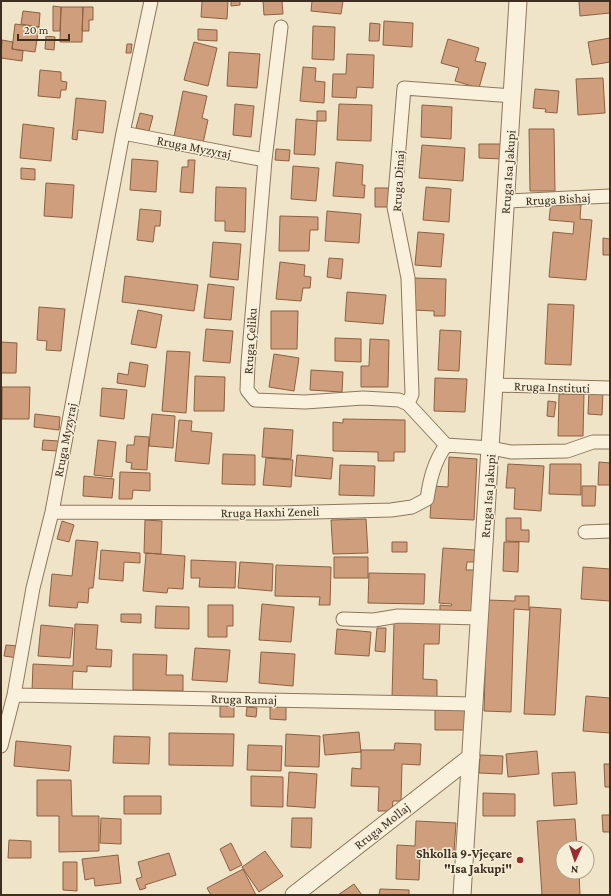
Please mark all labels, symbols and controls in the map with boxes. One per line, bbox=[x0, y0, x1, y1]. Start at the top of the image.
scale bar bbox=[18, 16, 69, 42]
text: 20 m bbox=[24, 23, 49, 37]
street label: Rruga Isa Jakupi bbox=[498, 129, 518, 214]
street label: Rruga Myzyraj bbox=[155, 132, 232, 163]
street label: Rruga Dinaj bbox=[389, 150, 408, 212]
street label: Rruga Bishaj bbox=[525, 190, 591, 209]
street label: Rruga Çeliku bbox=[240, 307, 260, 375]
street label: Rruga Instituti bbox=[514, 378, 591, 396]
street label: Rruga Myzyraj bbox=[50, 402, 81, 479]
street label: Rruga Isa Jakupi bbox=[478, 453, 498, 538]
street label: Rruga Haxhi Zeneli bbox=[220, 504, 320, 520]
street label: Rruga Ramaj bbox=[211, 691, 277, 708]
street label: Rruga Mollaj bbox=[351, 800, 413, 853]
north arrow bbox=[555, 840, 595, 880]
place label: Shkolla 9-Vjeçare "Isa Jakupi" bbox=[416, 846, 512, 876]
marker: Shkolla 9-Vjeçare "Isa Jakupi" bbox=[515, 855, 525, 865]
text: N bbox=[570, 864, 579, 876]

